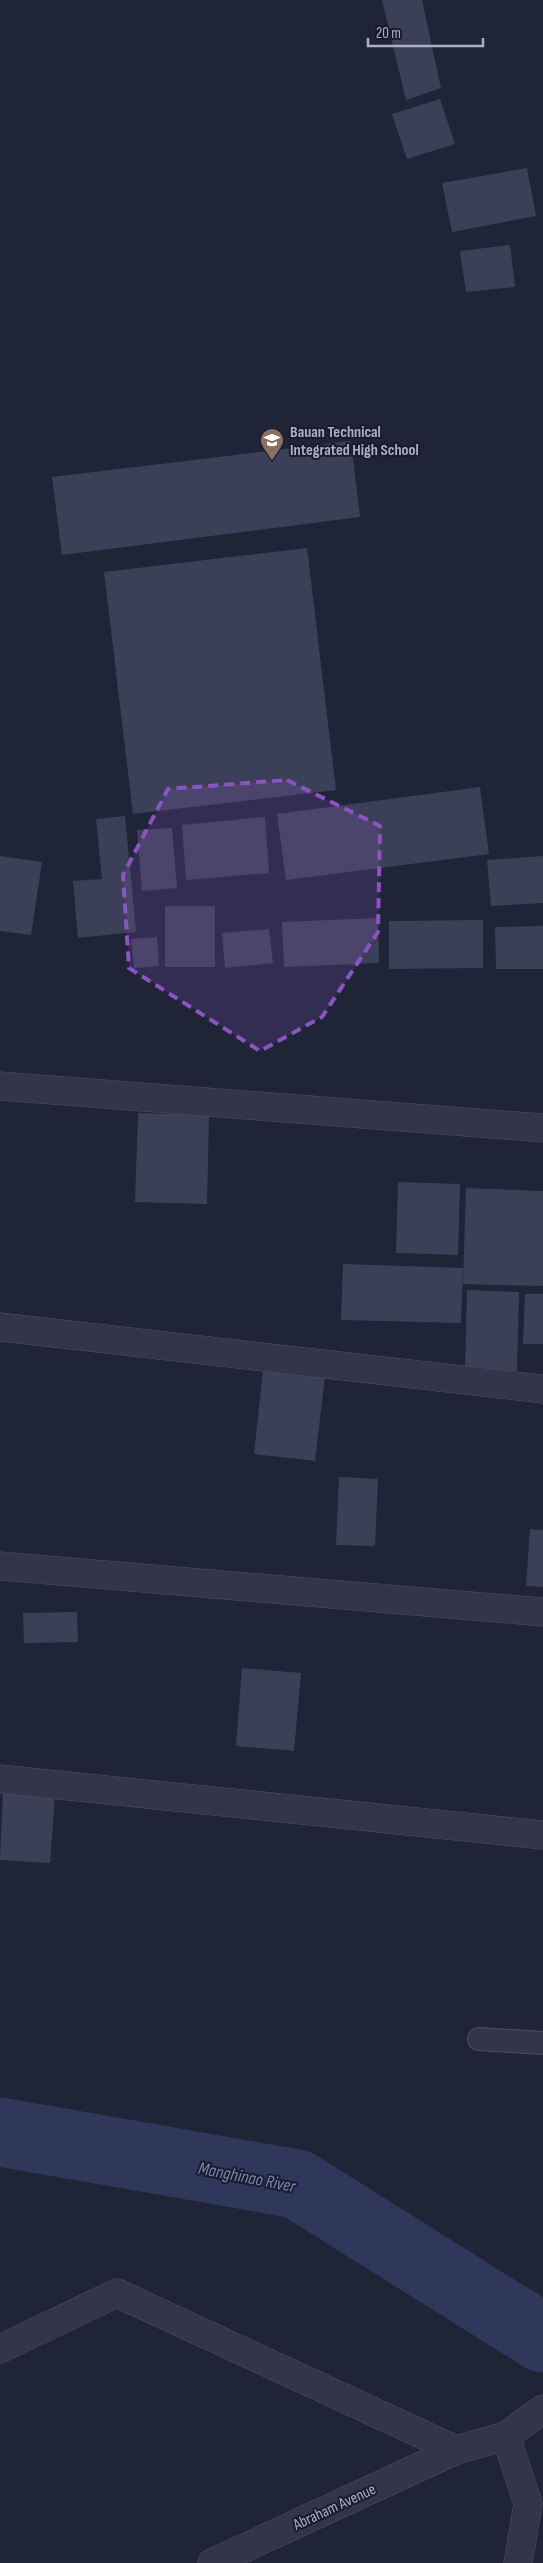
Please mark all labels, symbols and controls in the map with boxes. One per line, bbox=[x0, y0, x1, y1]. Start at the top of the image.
scale bar bbox=[368, 15, 483, 47]
text: 20 m bbox=[376, 24, 401, 43]
place label: Bauan Technical Integrated High School bbox=[290, 423, 419, 460]
school or university icon: Bauan Technical Integrated High School bbox=[259, 427, 285, 461]
water label: Manghinao River bbox=[197, 2158, 298, 2197]
street label: Abraham Avenue bbox=[289, 2480, 379, 2535]

